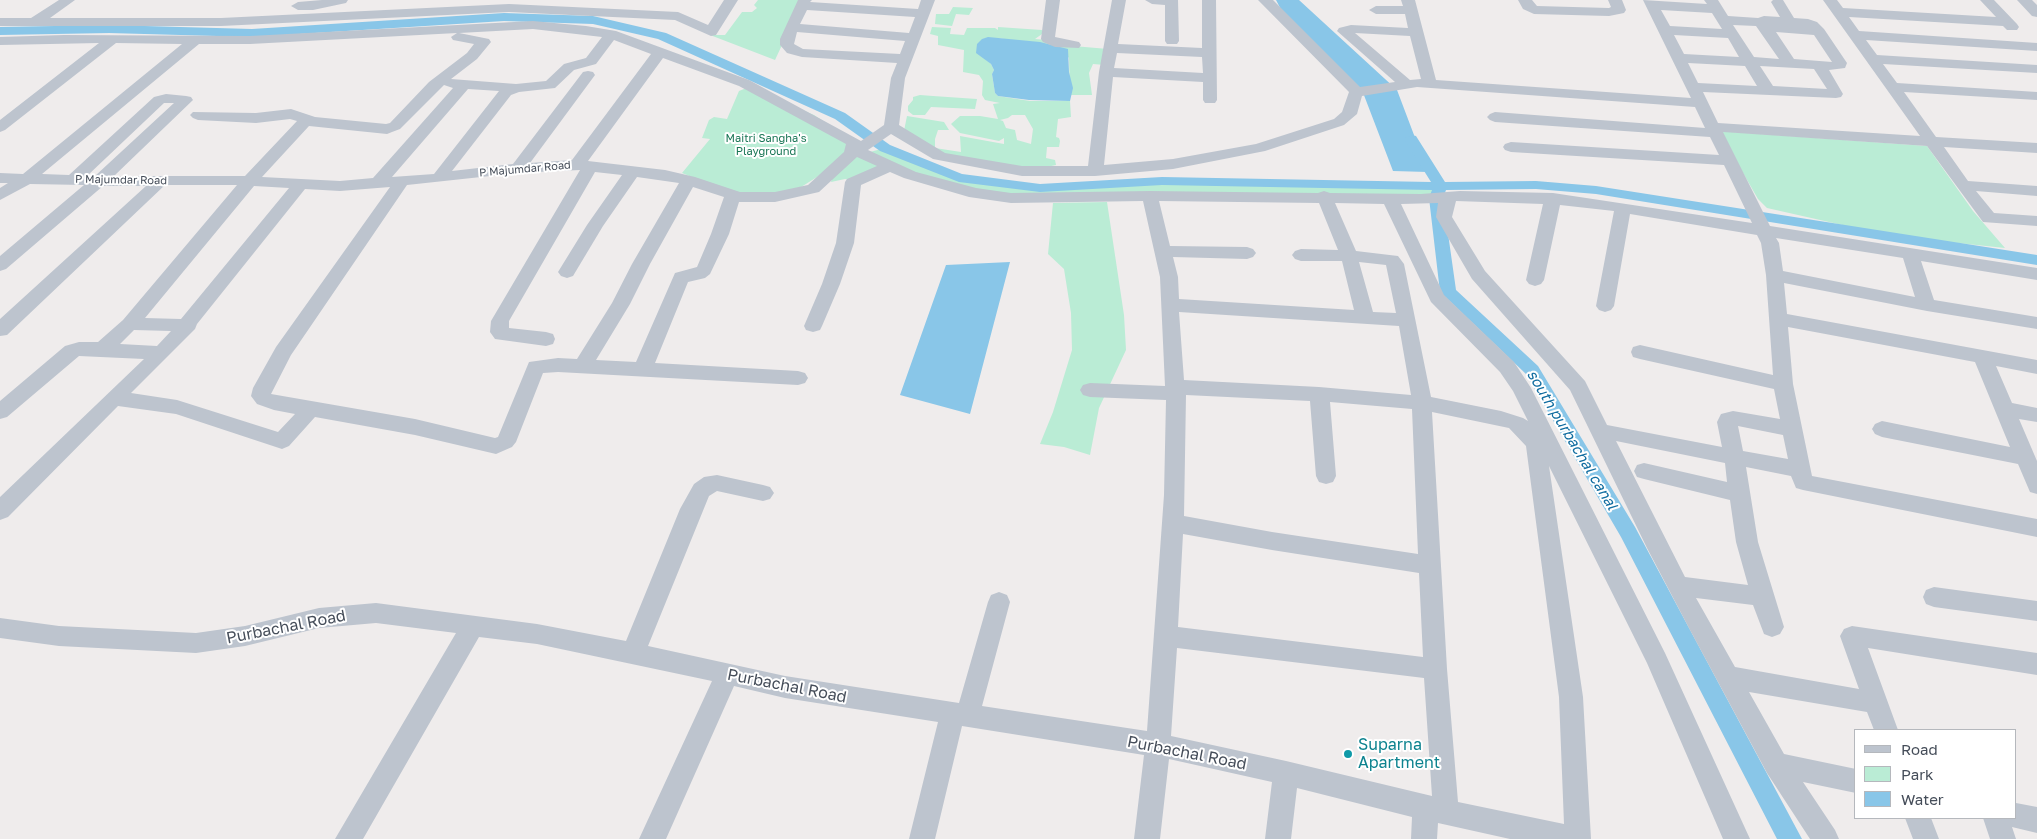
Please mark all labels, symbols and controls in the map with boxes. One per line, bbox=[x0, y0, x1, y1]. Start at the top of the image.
park label: Maitri Sangha's Playground bbox=[726, 132, 806, 158]
street label: P Majumdar Road bbox=[479, 158, 571, 180]
street label: P Majumdar Road bbox=[75, 173, 167, 187]
water label: south purbachal canal bbox=[1523, 367, 1621, 513]
street label: Purbachal Road bbox=[225, 606, 347, 648]
street label: Purbachal Road bbox=[726, 665, 848, 707]
legend bbox=[1854, 729, 2017, 819]
street label: Purbachal Road bbox=[1126, 732, 1248, 774]
place label: Suparna Apartment bbox=[1358, 735, 1440, 773]
text: Road bbox=[1901, 740, 1938, 758]
marker: Suparna Apartment bbox=[1342, 748, 1354, 760]
text: Park bbox=[1901, 765, 1933, 783]
text: Water bbox=[1901, 790, 1944, 808]

